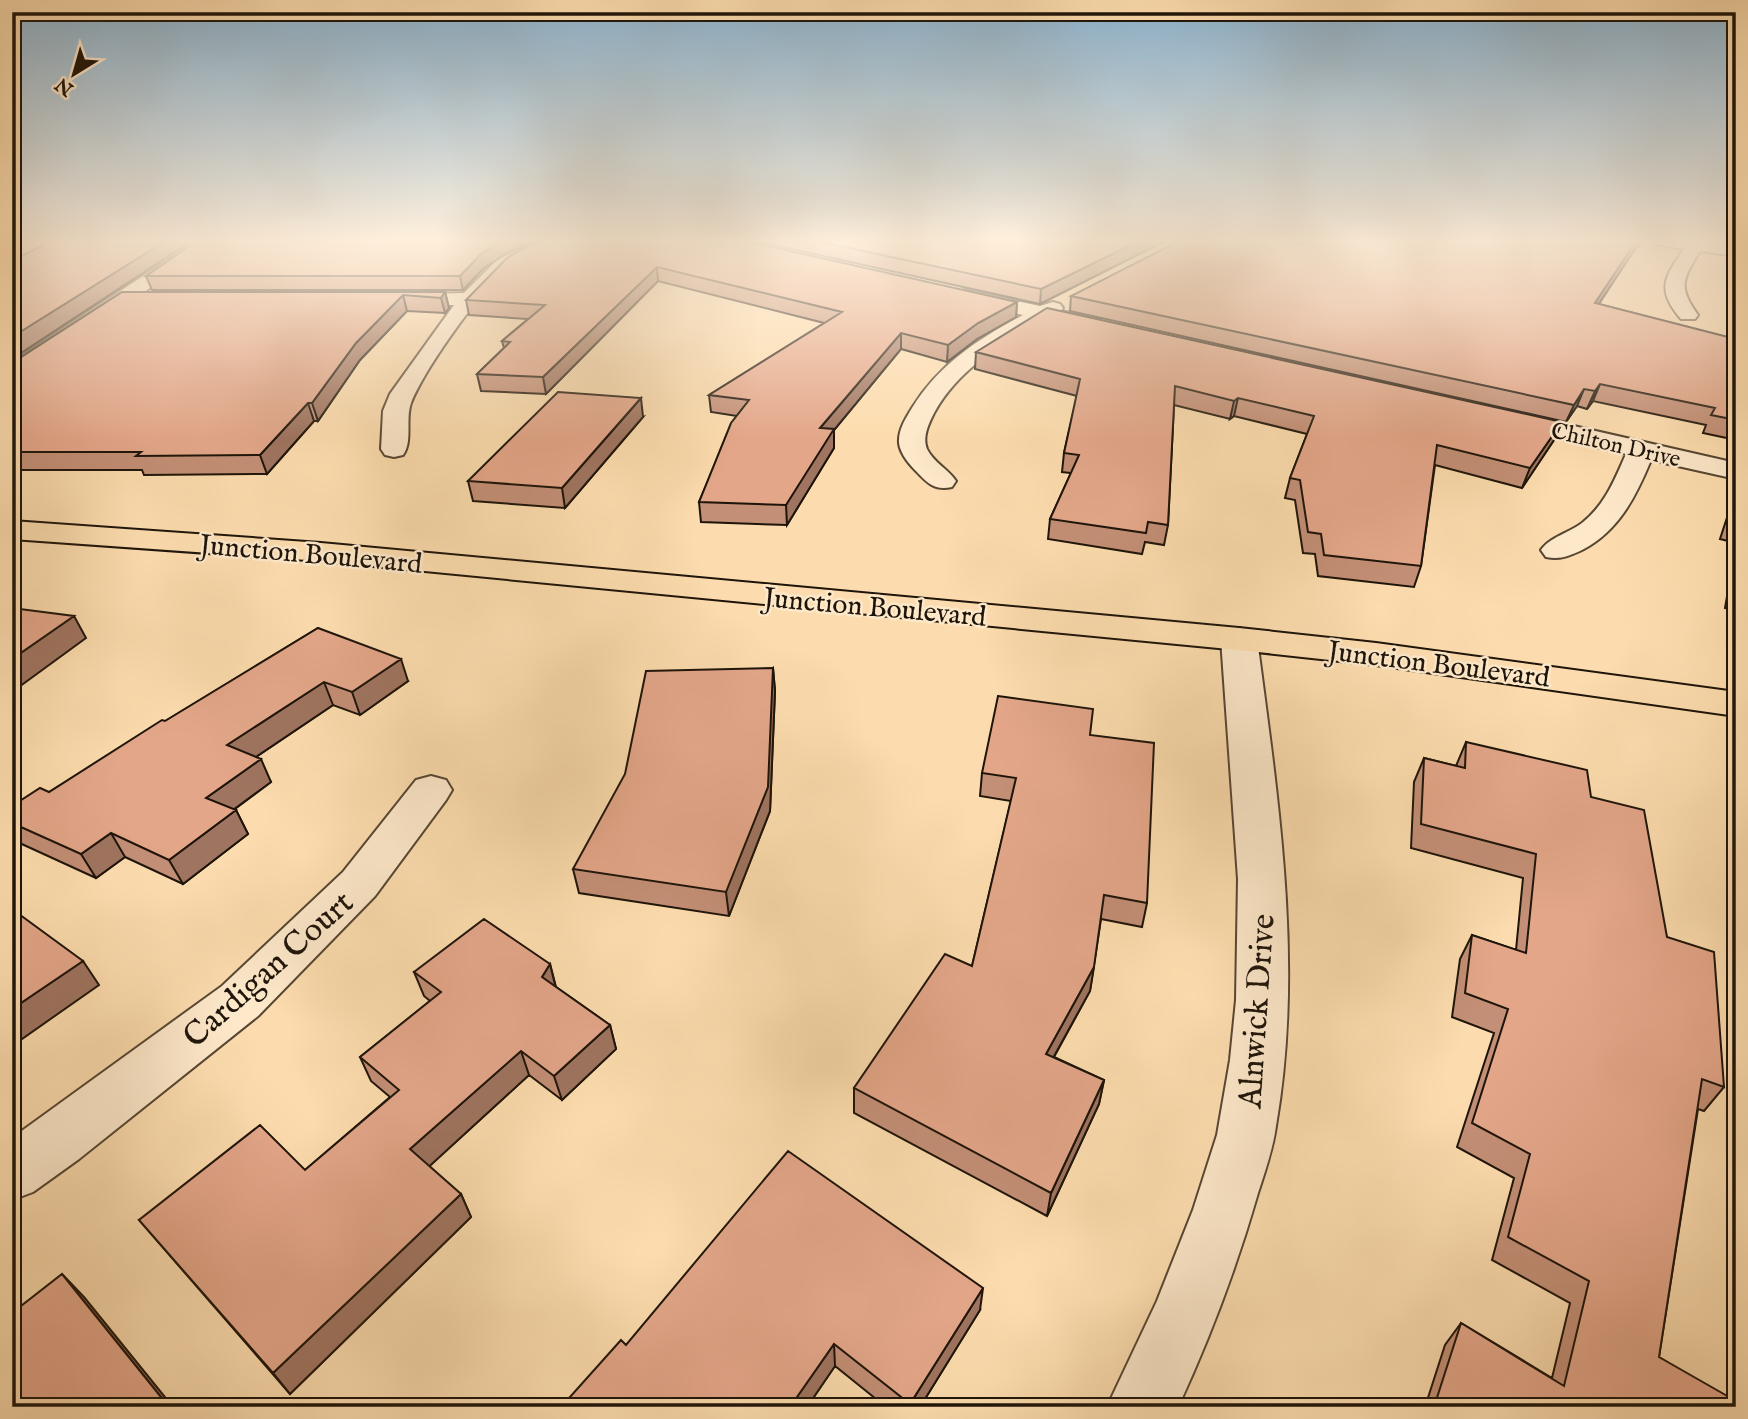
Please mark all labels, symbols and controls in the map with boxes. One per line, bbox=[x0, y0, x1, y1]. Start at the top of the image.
north arrow bbox=[38, 38, 108, 108]
text: N bbox=[51, 71, 80, 101]
street label: Chilton Drive bbox=[1548, 416, 1683, 474]
street label: Junction Boulevard bbox=[195, 528, 424, 583]
street label: Junction Boulevard bbox=[759, 581, 988, 636]
street label: Junction Boulevard bbox=[1323, 634, 1552, 696]
street label: Cardigan Court bbox=[175, 883, 363, 1058]
street label: Alnwick Drive bbox=[1230, 913, 1286, 1111]

